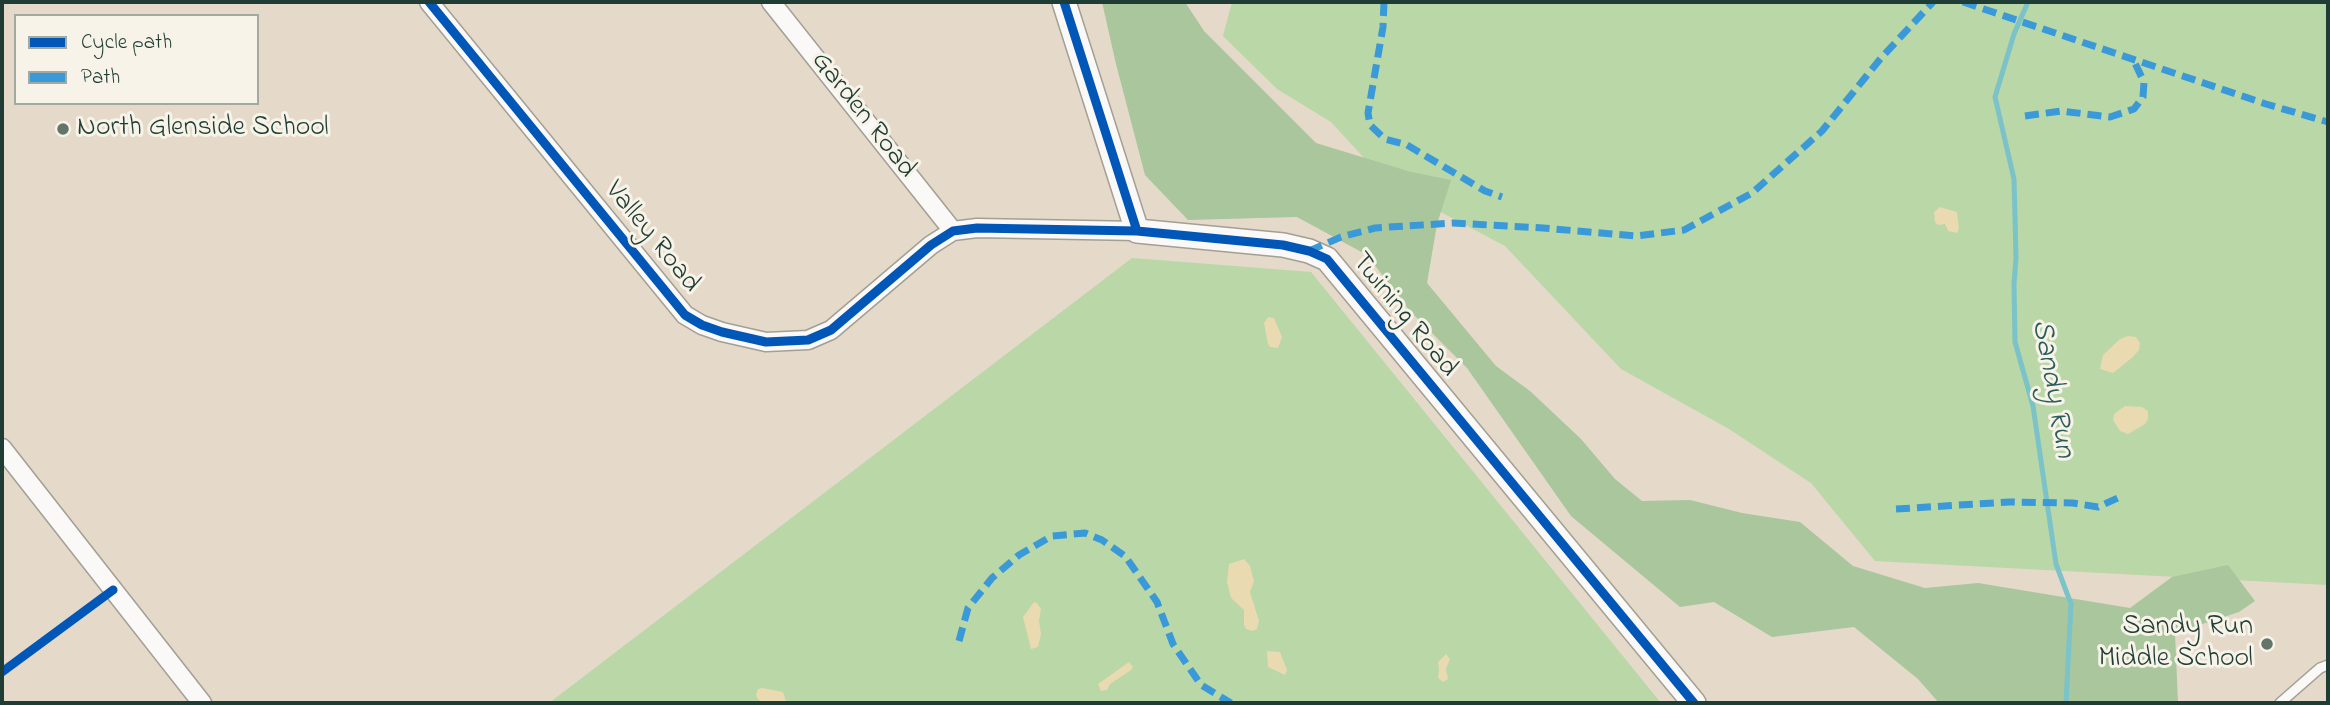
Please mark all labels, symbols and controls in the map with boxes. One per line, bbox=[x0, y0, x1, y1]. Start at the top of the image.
legend bbox=[14, 14, 259, 105]
text: Cycle path bbox=[81, 28, 172, 58]
street label: Garden Road bbox=[802, 46, 922, 186]
text: Path bbox=[81, 63, 120, 93]
place label: North Glenside School bbox=[77, 112, 329, 146]
marker: North Glenside School bbox=[55, 121, 71, 137]
street label: Valley Road bbox=[596, 175, 706, 301]
street label: Twining Road bbox=[1342, 247, 1464, 385]
water label: Sandy Run bbox=[2021, 317, 2081, 461]
place label: Sandy Run Middle School bbox=[2099, 611, 2253, 677]
marker: Sandy Run Middle School bbox=[2259, 636, 2275, 652]

